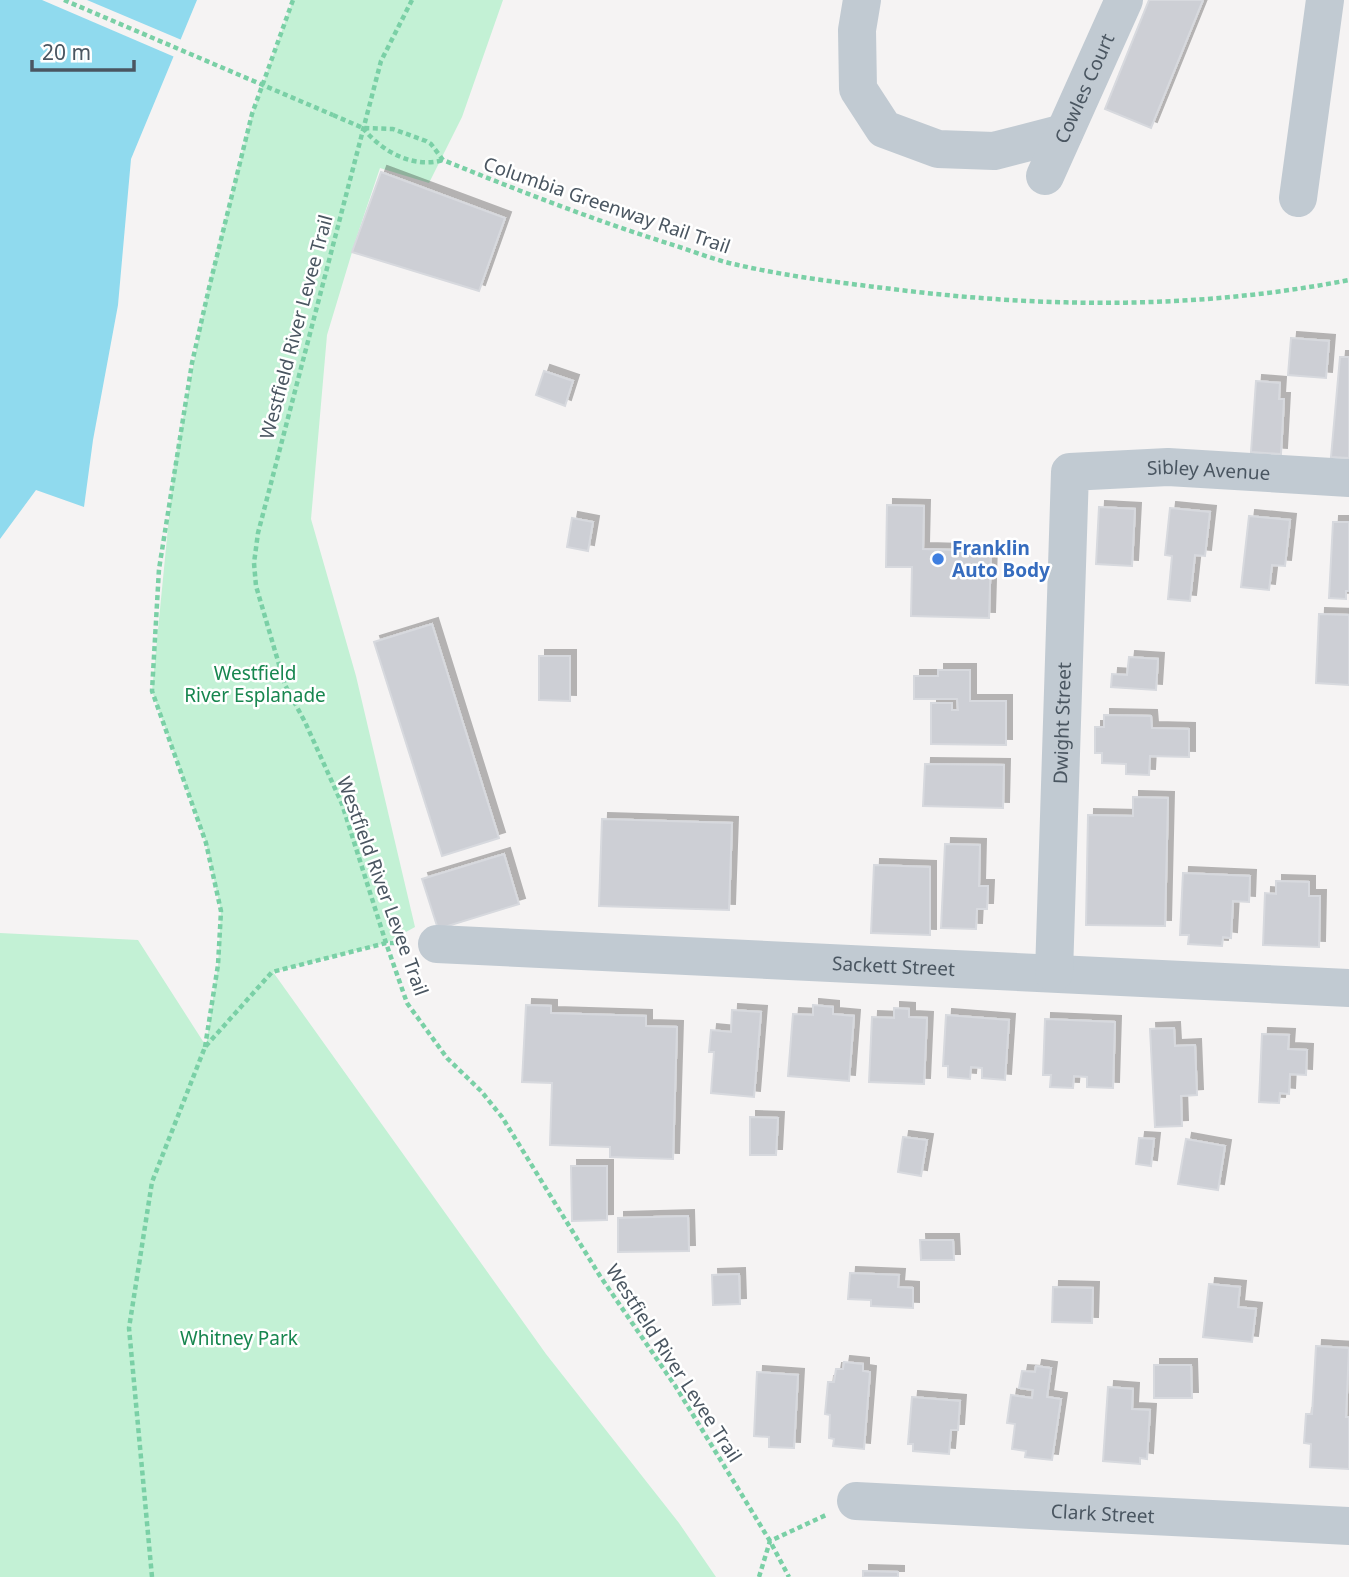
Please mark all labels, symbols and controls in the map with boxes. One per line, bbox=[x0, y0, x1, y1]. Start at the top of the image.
scale bar bbox=[32, 28, 133, 72]
street label: Cowles Court bbox=[1048, 29, 1120, 147]
text: 20 m bbox=[42, 38, 91, 66]
street label: Columbia Greenway Rail Trail bbox=[480, 150, 734, 260]
street label: Westfield River Levee Trail bbox=[253, 212, 339, 442]
street label: Sibley Avenue bbox=[1146, 454, 1271, 486]
place label: Franklin Auto Body bbox=[952, 535, 1050, 583]
marker: Franklin Auto Body bbox=[930, 551, 946, 567]
park label: Westfield River Esplanade bbox=[184, 660, 326, 708]
street label: Dwight Street bbox=[1047, 662, 1077, 785]
street label: Westfield River Levee Trail bbox=[331, 773, 435, 999]
street label: Sackett Street bbox=[831, 950, 956, 982]
street label: Westfield River Levee Trail bbox=[600, 1259, 748, 1467]
park label: Whitney Park bbox=[180, 1325, 298, 1351]
street label: Clark Street bbox=[1050, 1498, 1155, 1529]

